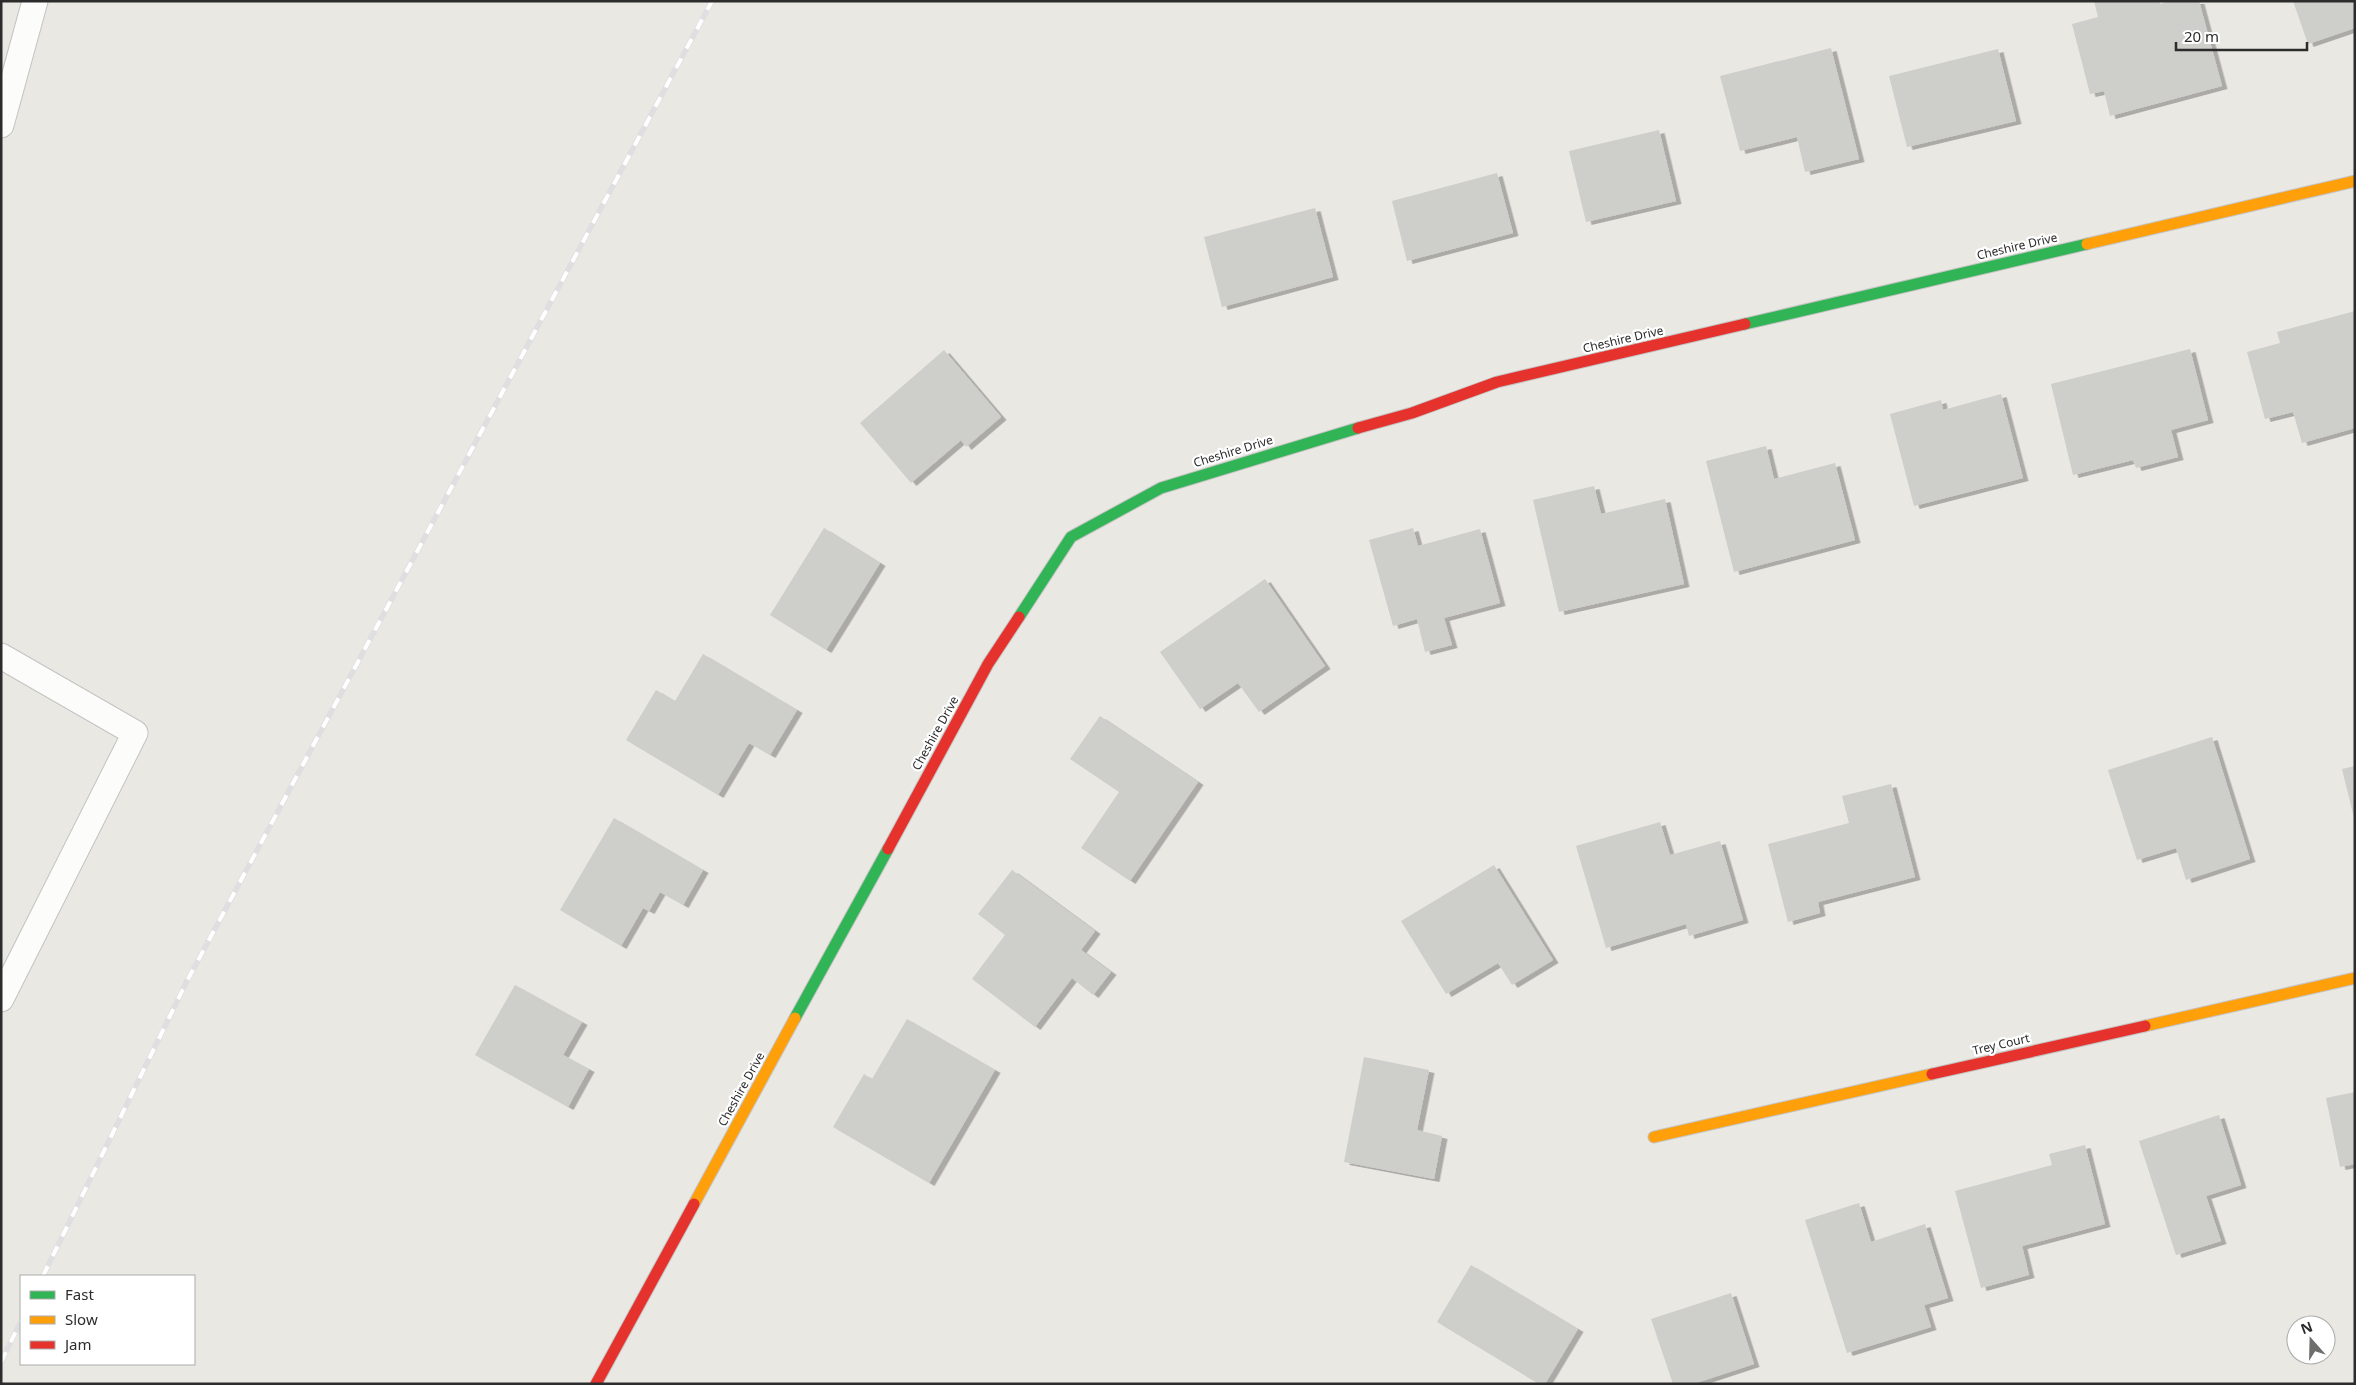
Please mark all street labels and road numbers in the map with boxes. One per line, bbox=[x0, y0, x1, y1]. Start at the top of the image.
street label: Cheshire Drive bbox=[1975, 228, 2059, 264]
street label: Cheshire Drive bbox=[1581, 321, 1665, 357]
street label: Cheshire Drive bbox=[1191, 431, 1275, 471]
street label: Cheshire Drive bbox=[908, 693, 962, 773]
street label: Trey Court bbox=[1971, 1029, 2032, 1059]
street label: Cheshire Drive bbox=[714, 1049, 768, 1129]

